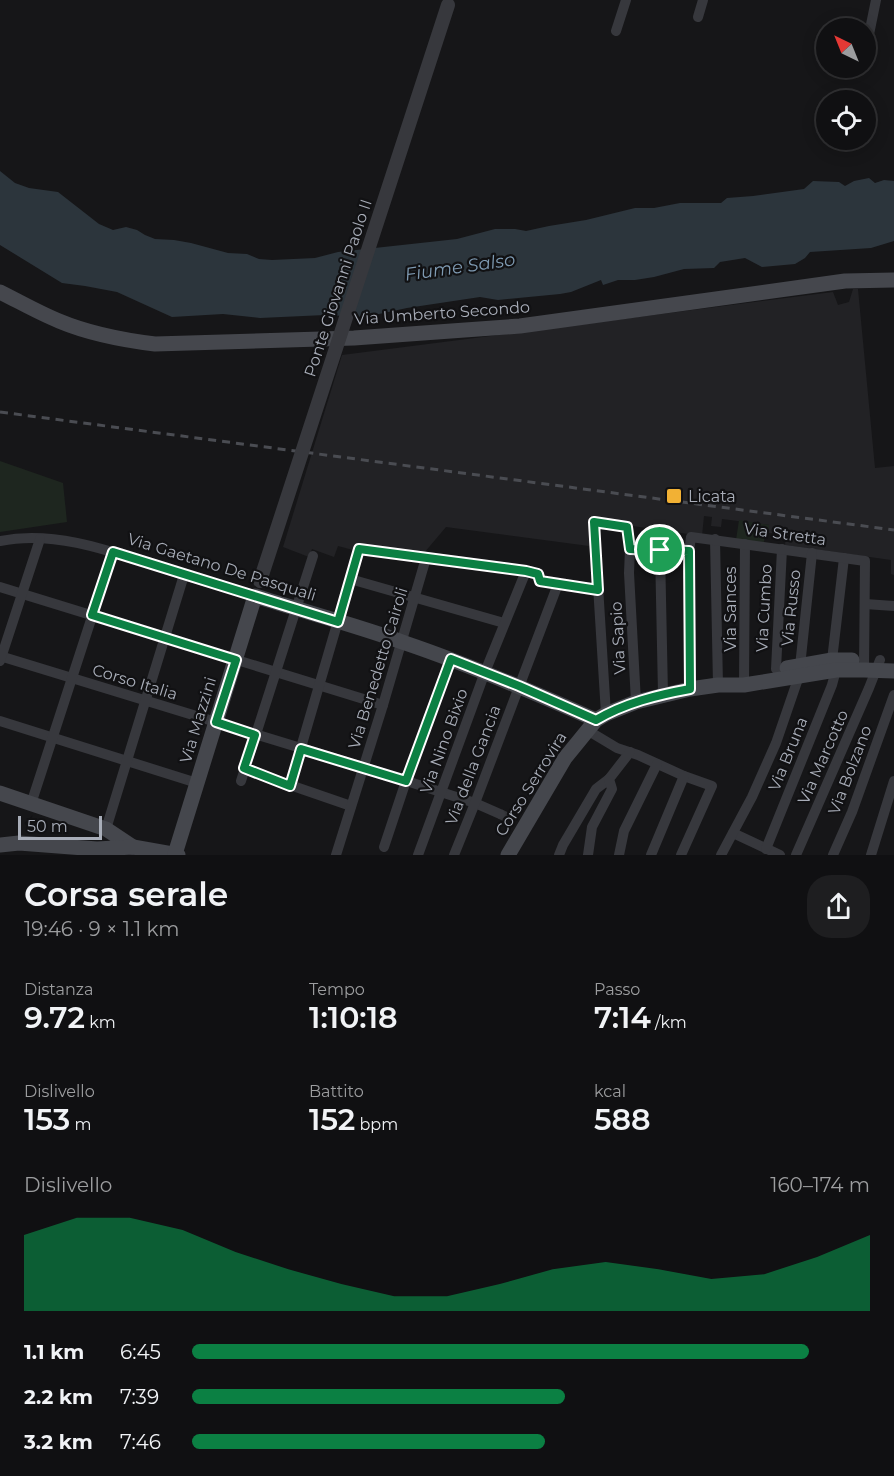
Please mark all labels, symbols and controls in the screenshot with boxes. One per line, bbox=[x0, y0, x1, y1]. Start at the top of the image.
north arrow bbox=[816, 18, 876, 78]
map controls bbox=[816, 18, 876, 150]
button: locate bbox=[816, 90, 876, 150]
street label: Ponte Giovanni Paolo II bbox=[300, 197, 376, 379]
water label: Fiume Salso bbox=[403, 248, 517, 286]
street label: Via Umberto Secondo bbox=[353, 297, 531, 329]
marker: Licata bbox=[665, 487, 683, 505]
place label: Licata bbox=[688, 487, 736, 506]
street label: Via Stretta bbox=[743, 519, 827, 549]
pin bbox=[634, 524, 685, 575]
street label: Via Gaetano De Pasquali bbox=[125, 529, 319, 605]
icon: arrive bbox=[643, 533, 676, 566]
street label: Via Cumbo bbox=[752, 563, 776, 653]
street label: Via Sances bbox=[721, 566, 740, 652]
street label: Via Russo bbox=[778, 569, 804, 647]
street label: Via Benedetto Cairoli bbox=[344, 585, 412, 751]
street label: Via Sapio bbox=[607, 601, 629, 675]
street label: Corso Italia bbox=[90, 660, 180, 704]
street label: Via Mazzini bbox=[176, 675, 220, 765]
street label: Via Nino Bixio bbox=[416, 686, 472, 796]
street label: Via della Gancia bbox=[441, 702, 505, 828]
street label: Via Marcotto bbox=[794, 707, 852, 807]
street label: Via Bruna bbox=[765, 714, 811, 794]
street label: Via Bolzano bbox=[824, 723, 876, 817]
street label: Corso Serrovira bbox=[491, 728, 571, 840]
scale bar bbox=[18, 813, 102, 840]
text: 50 m bbox=[27, 817, 68, 836]
text: Corsa serale bbox=[24, 874, 228, 914]
button: share bbox=[807, 875, 870, 938]
text: 19:46 · 9 × 1.1 km bbox=[24, 917, 179, 941]
text: Distanza bbox=[24, 980, 93, 999]
text: Tempo bbox=[309, 980, 365, 999]
text: Passo bbox=[594, 980, 640, 999]
text: 9.72 bbox=[24, 999, 85, 1036]
text: 1:10:18 bbox=[309, 999, 398, 1036]
text: 7:14 bbox=[594, 999, 651, 1036]
text: km bbox=[85, 1013, 116, 1032]
text: /km bbox=[651, 1013, 687, 1032]
text: Dislivello bbox=[24, 1082, 95, 1101]
text: Battito bbox=[309, 1082, 364, 1101]
text: kcal bbox=[594, 1082, 626, 1101]
text: 153 bbox=[24, 1101, 70, 1138]
text: 152 bbox=[309, 1101, 355, 1138]
text: 588 bbox=[594, 1101, 651, 1138]
text: m bbox=[70, 1115, 91, 1134]
text: bpm bbox=[355, 1115, 398, 1134]
text: Dislivello bbox=[24, 1173, 112, 1197]
text: 160–174 m bbox=[770, 1173, 870, 1197]
text: 1.1 km bbox=[24, 1340, 84, 1364]
text: 6:45 bbox=[120, 1340, 161, 1364]
text: 2.2 km bbox=[24, 1385, 93, 1409]
text: 7:39 bbox=[120, 1385, 159, 1409]
text: 3.2 km bbox=[24, 1430, 93, 1454]
text: 7:46 bbox=[120, 1430, 161, 1454]

